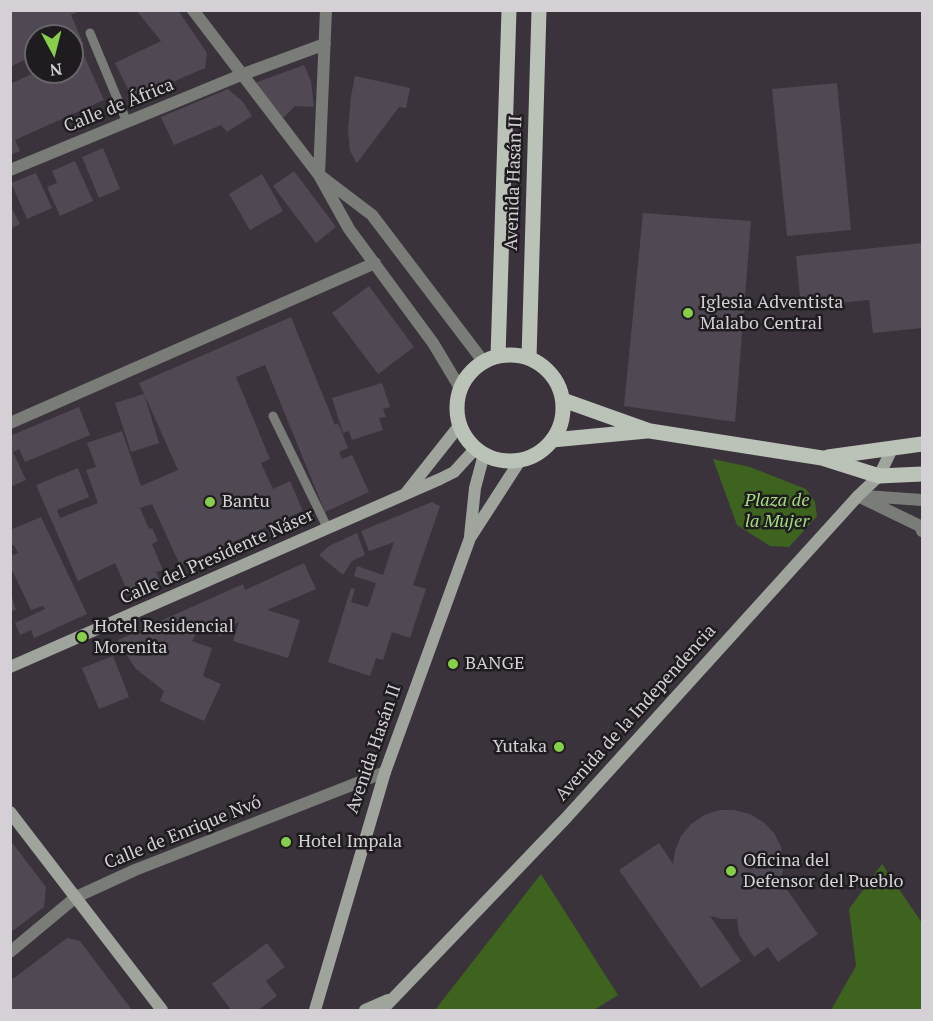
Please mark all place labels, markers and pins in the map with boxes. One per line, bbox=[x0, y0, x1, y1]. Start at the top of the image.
place label: Iglesia Adventista Malabo Central bbox=[700, 292, 843, 334]
marker: Iglesia Adventista Malabo Central bbox=[681, 306, 695, 320]
place label: Bantu bbox=[222, 491, 270, 513]
marker: Bantu bbox=[203, 495, 217, 509]
place label: Hotel Residencial Morenita bbox=[94, 616, 234, 658]
marker: Hotel Residencial Morenita bbox=[75, 630, 89, 644]
place label: BANGE bbox=[465, 653, 524, 675]
marker: BANGE bbox=[446, 657, 460, 671]
place label: Yutaka bbox=[492, 736, 547, 758]
marker: Yutaka bbox=[552, 740, 566, 754]
place label: Hotel Impala bbox=[298, 831, 402, 853]
marker: Hotel Impala bbox=[279, 835, 293, 849]
place label: Oficina del Defensor del Pueblo bbox=[743, 850, 904, 892]
marker: Oficina del Defensor del Pueblo bbox=[724, 864, 738, 878]

